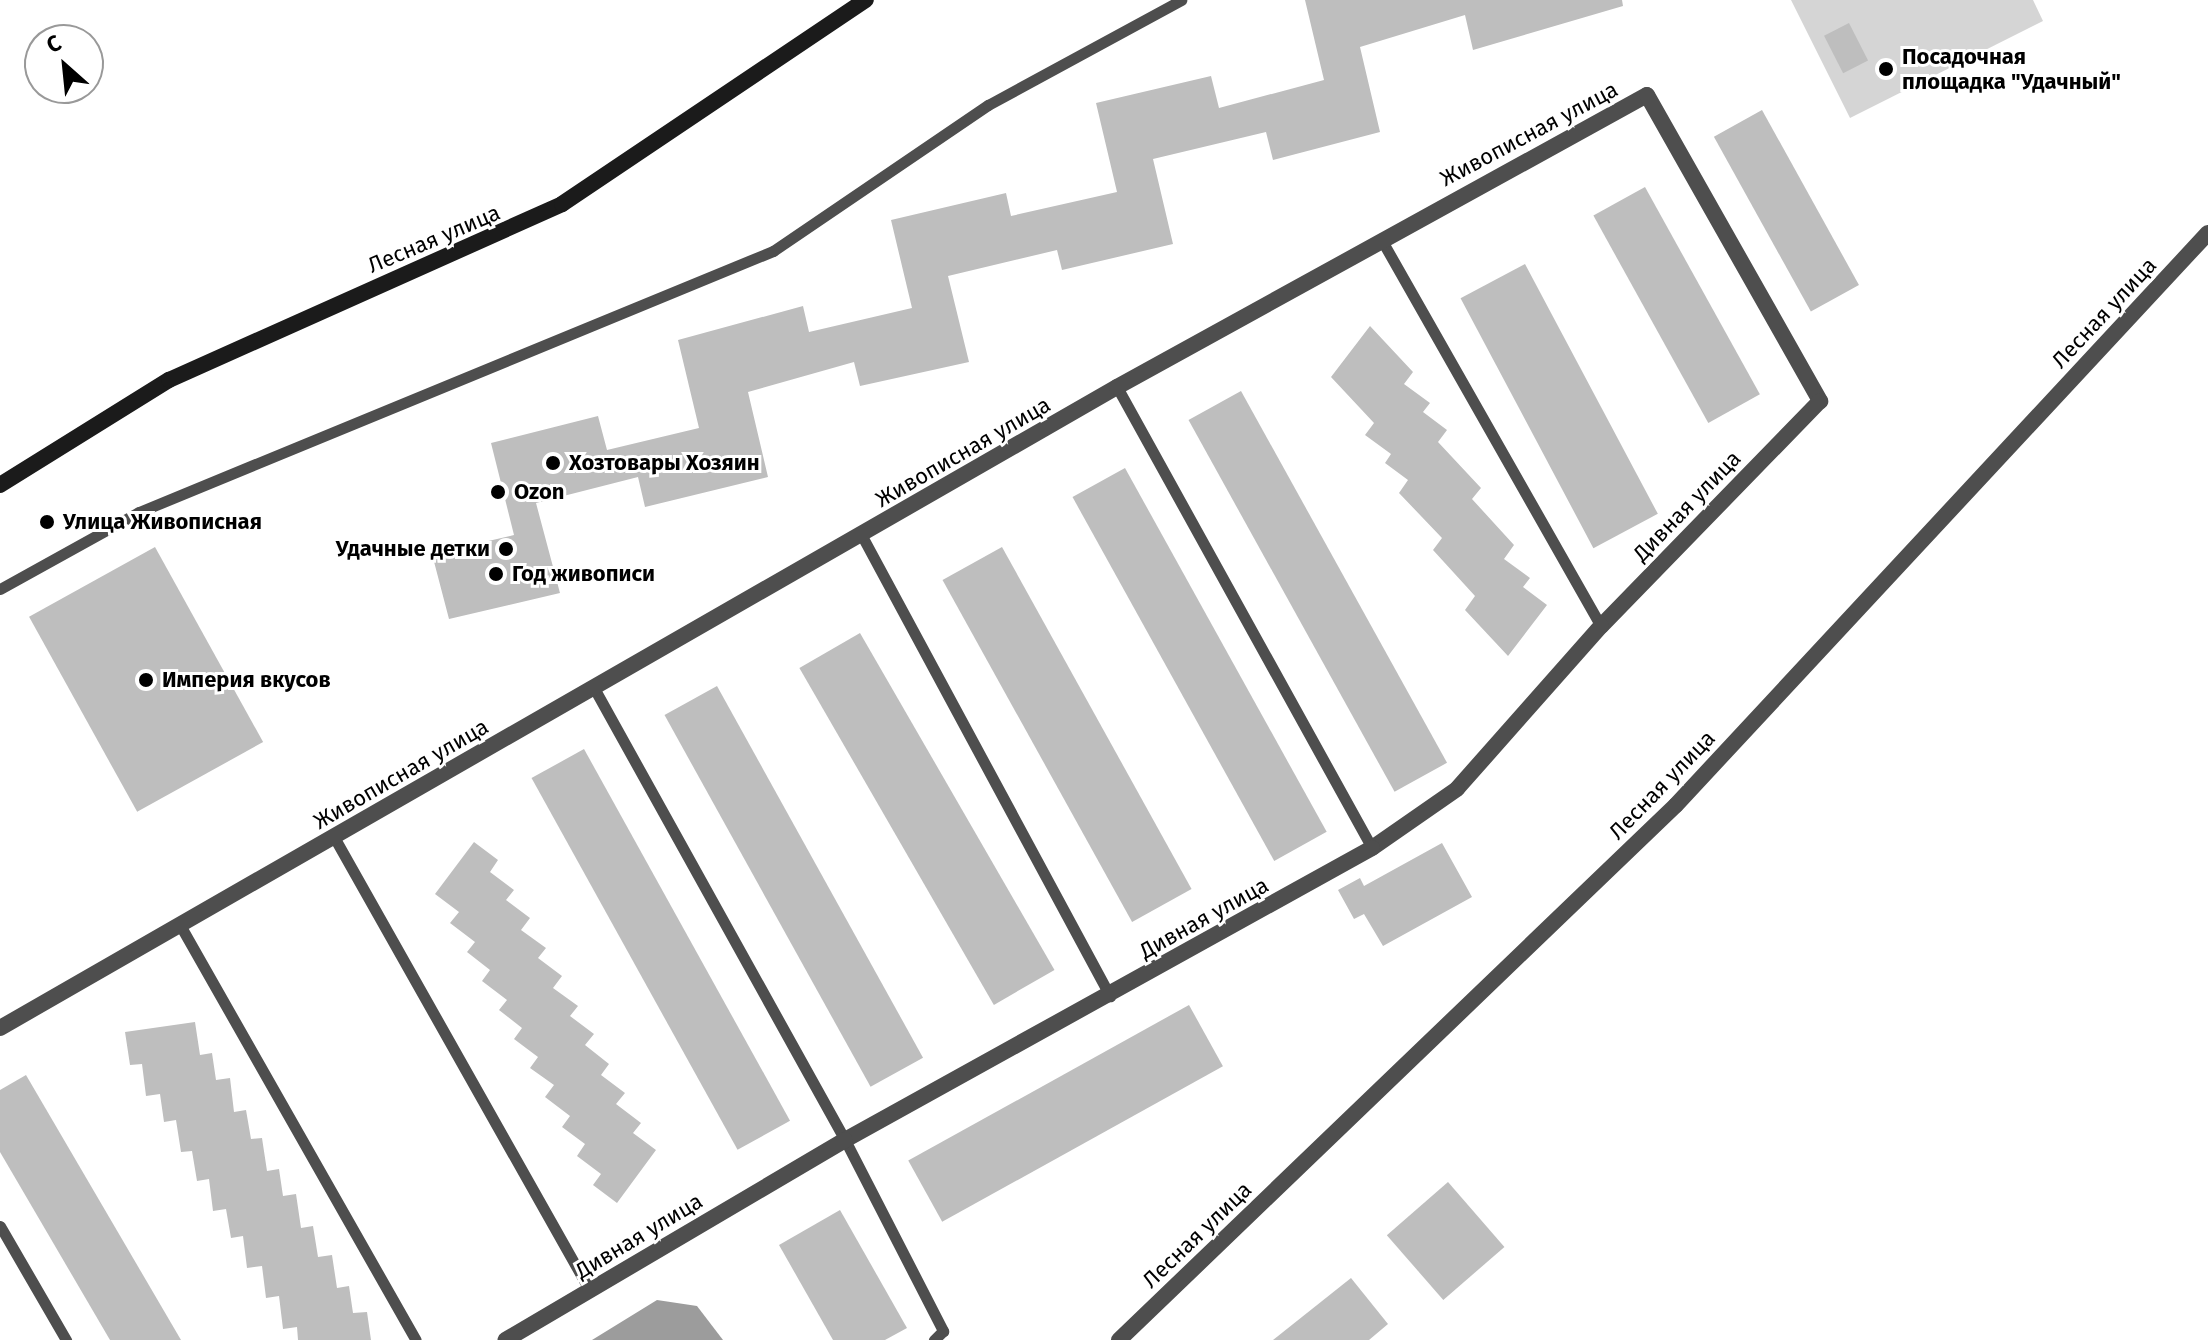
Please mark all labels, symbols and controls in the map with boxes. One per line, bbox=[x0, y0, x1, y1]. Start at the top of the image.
north arrow bbox=[24, 24, 104, 104]
text: С bbox=[42, 29, 66, 59]
place label: Посадочная площадка "Удачный" bbox=[1902, 43, 2121, 94]
marker: Посадочная площадка "Удачный" bbox=[1877, 60, 1895, 78]
street label: Живописная улица bbox=[1436, 76, 1622, 192]
street label: Лесная улица bbox=[364, 199, 504, 279]
street label: Лесная улица bbox=[2046, 252, 2162, 374]
street label: Живописная улица bbox=[871, 391, 1055, 513]
street label: Дивная улица bbox=[1628, 445, 1746, 567]
place label: Хозтовары Хозяин bbox=[569, 450, 760, 476]
marker: Хозтовары Хозяин bbox=[544, 454, 562, 472]
place label: Ozon bbox=[514, 479, 564, 505]
marker: Ozon bbox=[489, 483, 507, 501]
place label: Улица Живописная bbox=[63, 509, 262, 535]
marker: Улица Живописная bbox=[38, 513, 56, 531]
place label: Удачные детки bbox=[336, 536, 490, 562]
marker: Удачные детки bbox=[497, 540, 515, 558]
place label: Год живописи bbox=[512, 561, 655, 587]
marker: Год живописи bbox=[487, 565, 505, 583]
place label: Империя вкусов bbox=[162, 667, 331, 693]
marker: Империя вкусов bbox=[137, 671, 155, 689]
street label: Живописная улица bbox=[309, 713, 493, 835]
street label: Лесная улица bbox=[1603, 725, 1721, 845]
street label: Дивная улица bbox=[1135, 872, 1273, 964]
street label: Лесная улица bbox=[1137, 1176, 1257, 1294]
street label: Дивная улица bbox=[571, 1188, 707, 1284]

